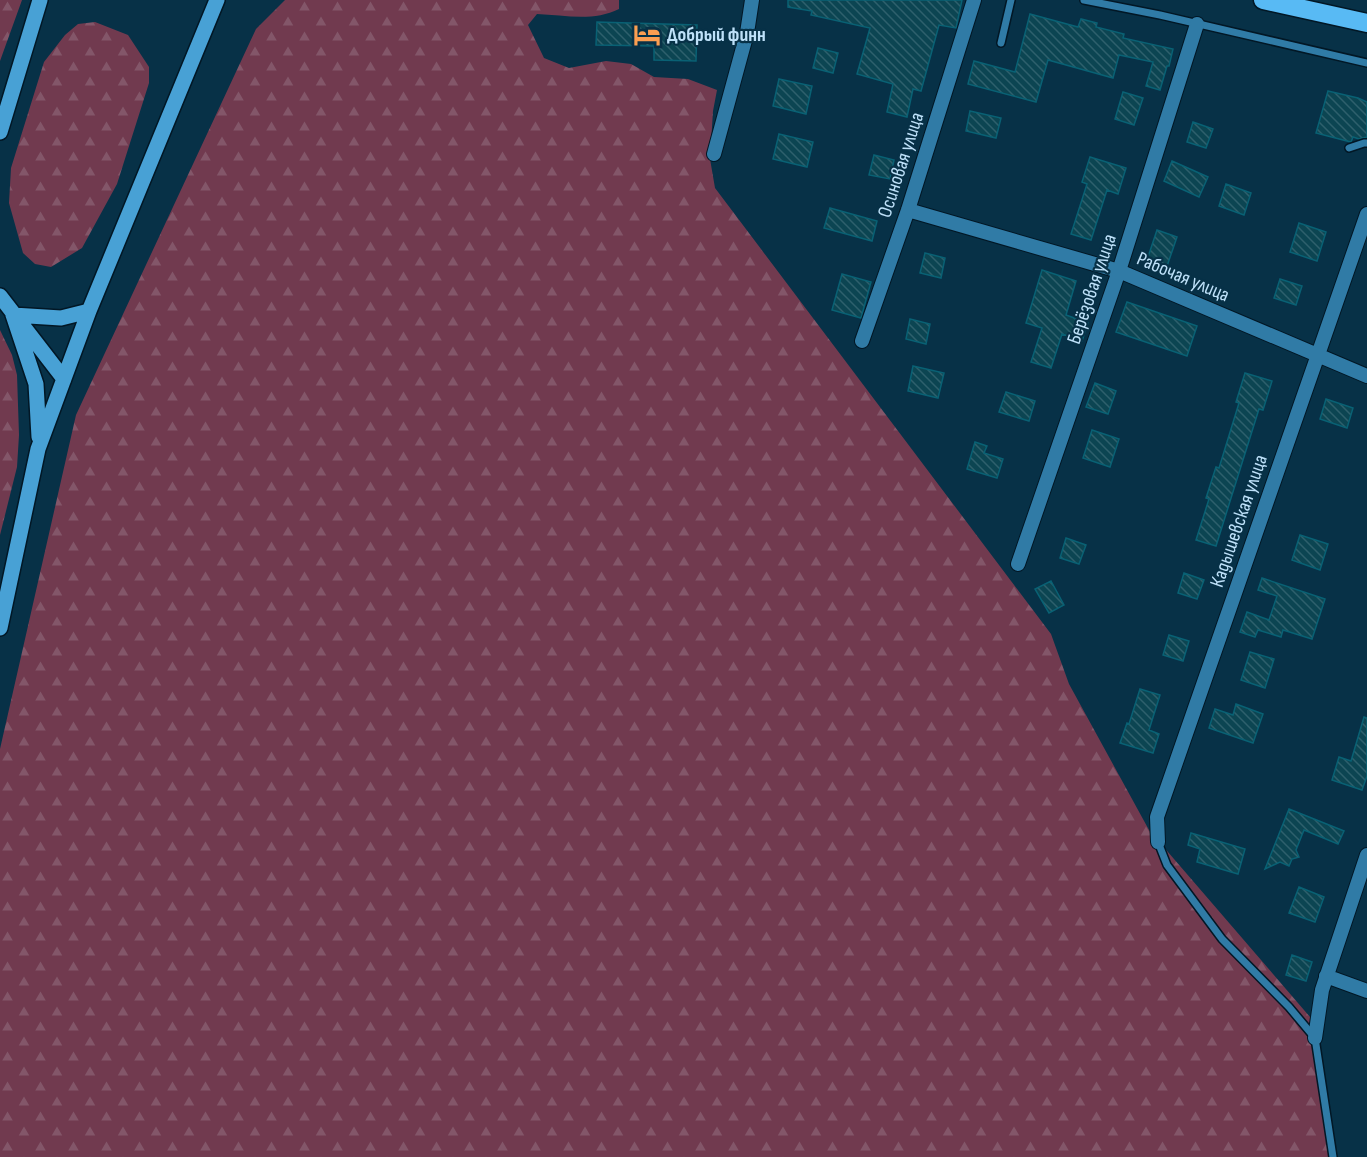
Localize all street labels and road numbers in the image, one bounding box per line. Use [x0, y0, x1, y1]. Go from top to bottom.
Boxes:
street label: Осиновая улица [873, 109, 929, 221]
street label: Берёзовая улица [1062, 231, 1122, 347]
street label: Рабочая улица [1133, 247, 1233, 307]
street label: Кадышевская улица [1205, 452, 1273, 590]

